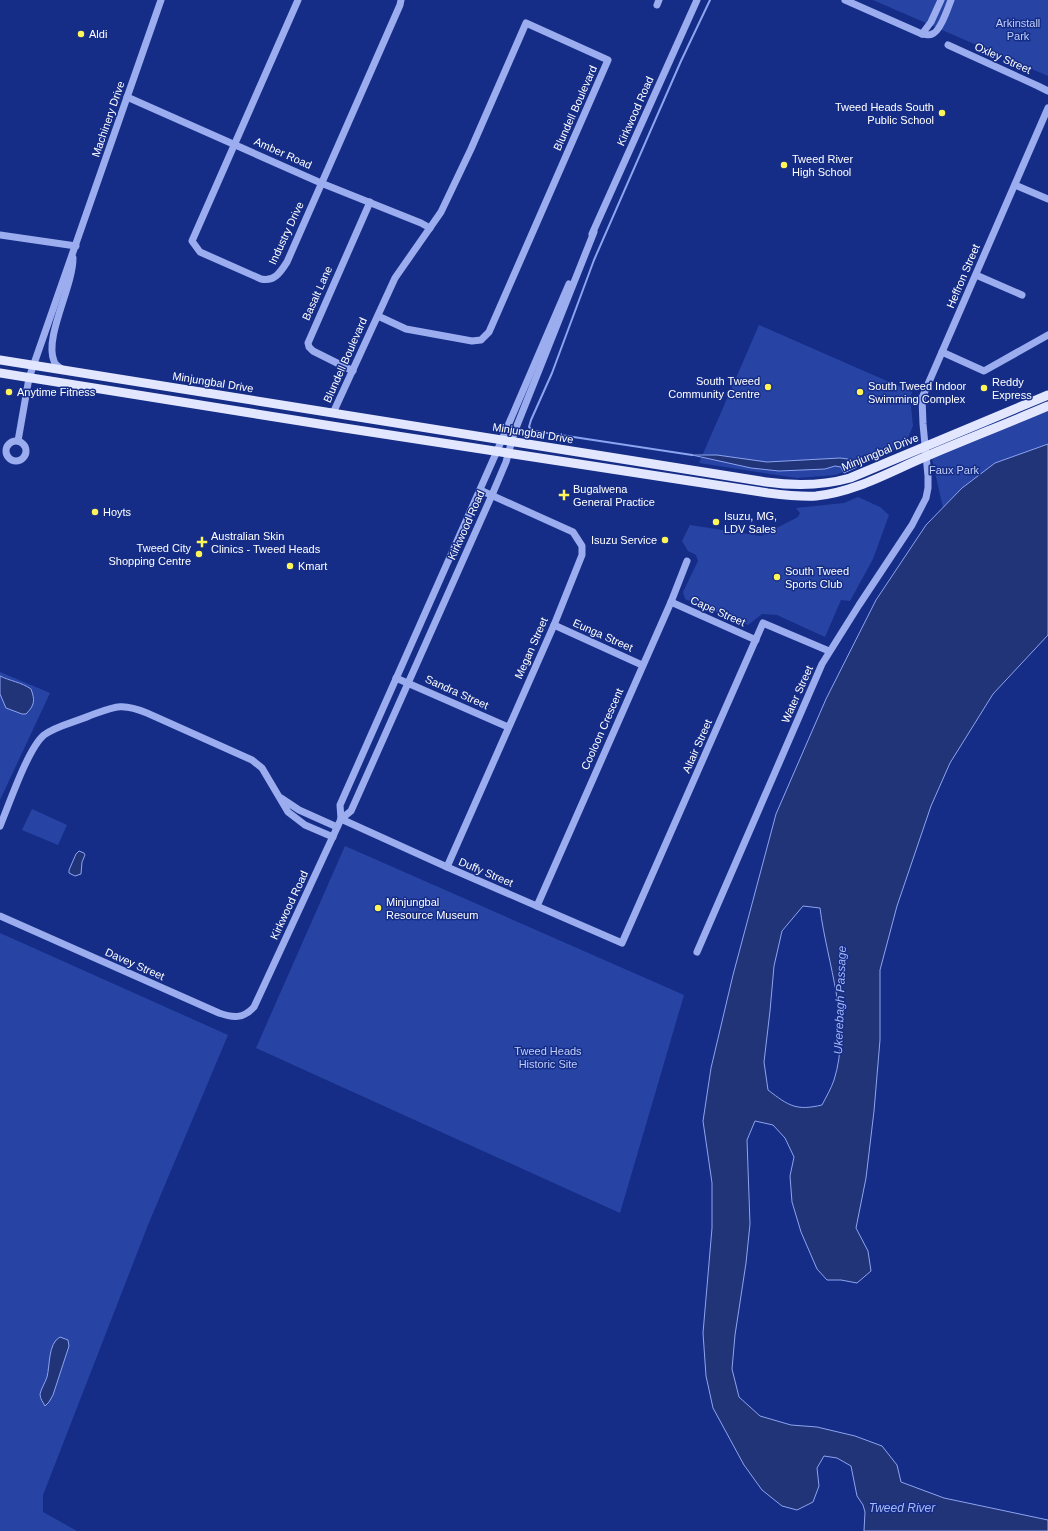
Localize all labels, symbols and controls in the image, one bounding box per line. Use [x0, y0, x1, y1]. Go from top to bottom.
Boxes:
park label: Arkinstall Park [996, 17, 1040, 42]
place label: Aldi [89, 28, 107, 40]
marker: Aldi [76, 29, 86, 39]
street label: Oxley Street [973, 40, 1033, 76]
street label: Blundell Boulevard [551, 64, 599, 152]
street label: Kirkwood Road [614, 74, 656, 148]
street label: Machinery Drive [89, 79, 127, 159]
place label: Tweed Heads South Public School [835, 101, 934, 126]
marker: Tweed Heads South Public School [937, 108, 947, 118]
street label: Amber Road [252, 135, 314, 171]
place label: Tweed River High School [792, 153, 853, 178]
marker: Tweed River High School [779, 160, 789, 170]
street label: Industry Drive [266, 200, 306, 266]
street label: Heffron Street [944, 242, 982, 310]
street label: Basalt Lane [300, 264, 334, 322]
street label: Blundell Boulevard [321, 316, 369, 404]
street label: Minjungbal Drive [172, 370, 254, 394]
place label: South Tweed Community Centre [668, 375, 760, 400]
place label: Reddy Express [992, 376, 1032, 401]
place label: South Tweed Indoor Swimming Complex [868, 380, 967, 405]
marker: South Tweed Community Centre [763, 382, 773, 392]
marker: Reddy Express [979, 383, 989, 393]
place label: Anytime Fitness [17, 386, 96, 398]
marker: Anytime Fitness [4, 387, 14, 397]
marker: South Tweed Indoor Swimming Complex [855, 387, 865, 397]
street label: Minjungbal Drive [492, 421, 574, 445]
street label: Minjungbal Drive [840, 431, 920, 473]
park label: Faux Park [929, 464, 980, 476]
place label: Bugalwena General Practice [573, 483, 655, 508]
street label: Kirkwood Road [445, 488, 487, 562]
marker: Bugalwena General Practice [558, 489, 570, 501]
place label: Hoyts [103, 506, 132, 518]
marker: Hoyts [90, 507, 100, 517]
place label: Isuzu, MG, LDV Sales [724, 510, 777, 535]
marker: Isuzu, MG, LDV Sales [711, 517, 721, 527]
place label: Australian Skin Clinics - Tweed Heads [211, 530, 321, 555]
place label: Isuzu Service [591, 534, 657, 546]
marker: Isuzu Service [660, 535, 670, 545]
marker: Australian Skin Clinics - Tweed Heads [196, 536, 208, 548]
place label: Tweed City Shopping Centre [108, 542, 191, 567]
marker: Tweed City Shopping Centre [194, 549, 204, 559]
place label: Kmart [298, 560, 327, 572]
marker: Kmart [285, 561, 295, 571]
place label: South Tweed Sports Club [785, 565, 849, 590]
marker: South Tweed Sports Club [772, 572, 782, 582]
street label: Cape Street [689, 594, 747, 628]
street label: Megan Street [512, 615, 550, 681]
street label: Eunga Street [571, 616, 635, 654]
street label: Water Street [779, 664, 815, 724]
street label: Sandra Street [424, 673, 490, 711]
street label: Cooloon Crescent [579, 686, 625, 772]
street label: Altair Street [680, 717, 714, 775]
street label: Duffy Street [457, 855, 515, 889]
street label: Kirkwood Road [268, 869, 310, 941]
place label: Minjungbal Resource Museum [386, 896, 478, 921]
marker: Minjungbal Resource Museum [373, 903, 383, 913]
water label: Ukerebagh Passage [831, 945, 849, 1055]
street label: Davey Street [104, 946, 166, 982]
park label: Tweed Heads Historic Site [514, 1045, 582, 1070]
water label: Tweed River [869, 1501, 936, 1515]

